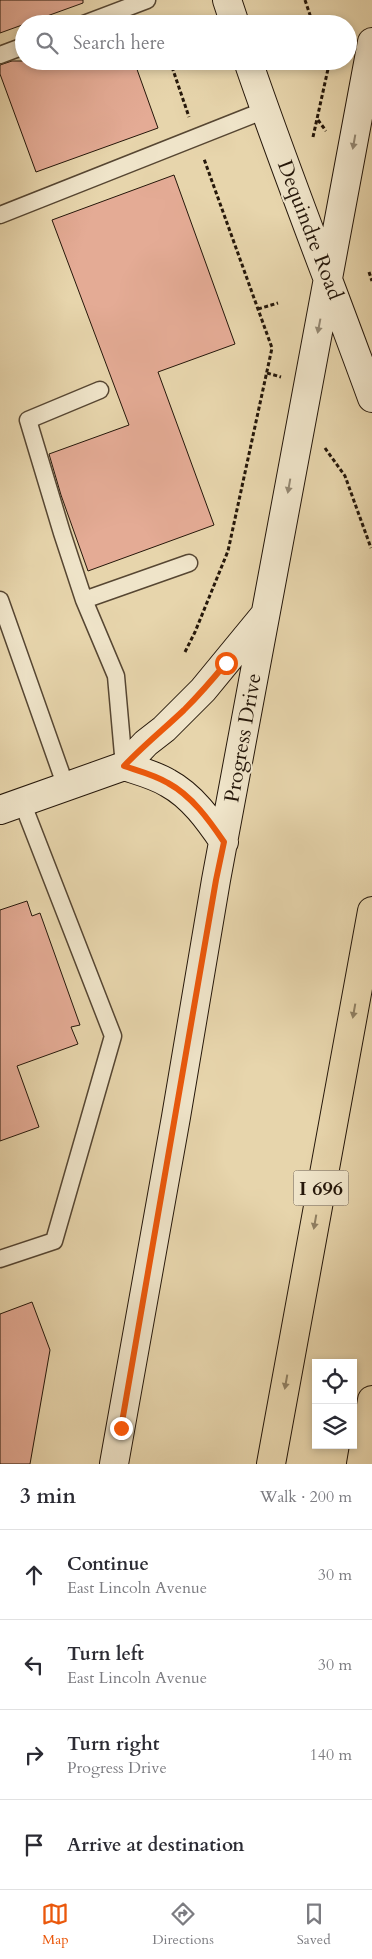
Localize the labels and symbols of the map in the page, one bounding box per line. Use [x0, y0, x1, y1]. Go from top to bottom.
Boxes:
one-way arrow [350, 134, 358, 149]
street label: Dequindre Road [270, 156, 350, 304]
one-way arrow [315, 319, 323, 335]
one-way arrow [284, 478, 292, 494]
route start [215, 652, 238, 675]
street label: Progress Drive [217, 671, 269, 805]
one-way arrow [349, 1003, 357, 1019]
road number: I 696 [294, 1170, 348, 1206]
one-way arrow [311, 1215, 319, 1231]
one-way arrow [282, 1375, 290, 1390]
route end [110, 1417, 133, 1440]

